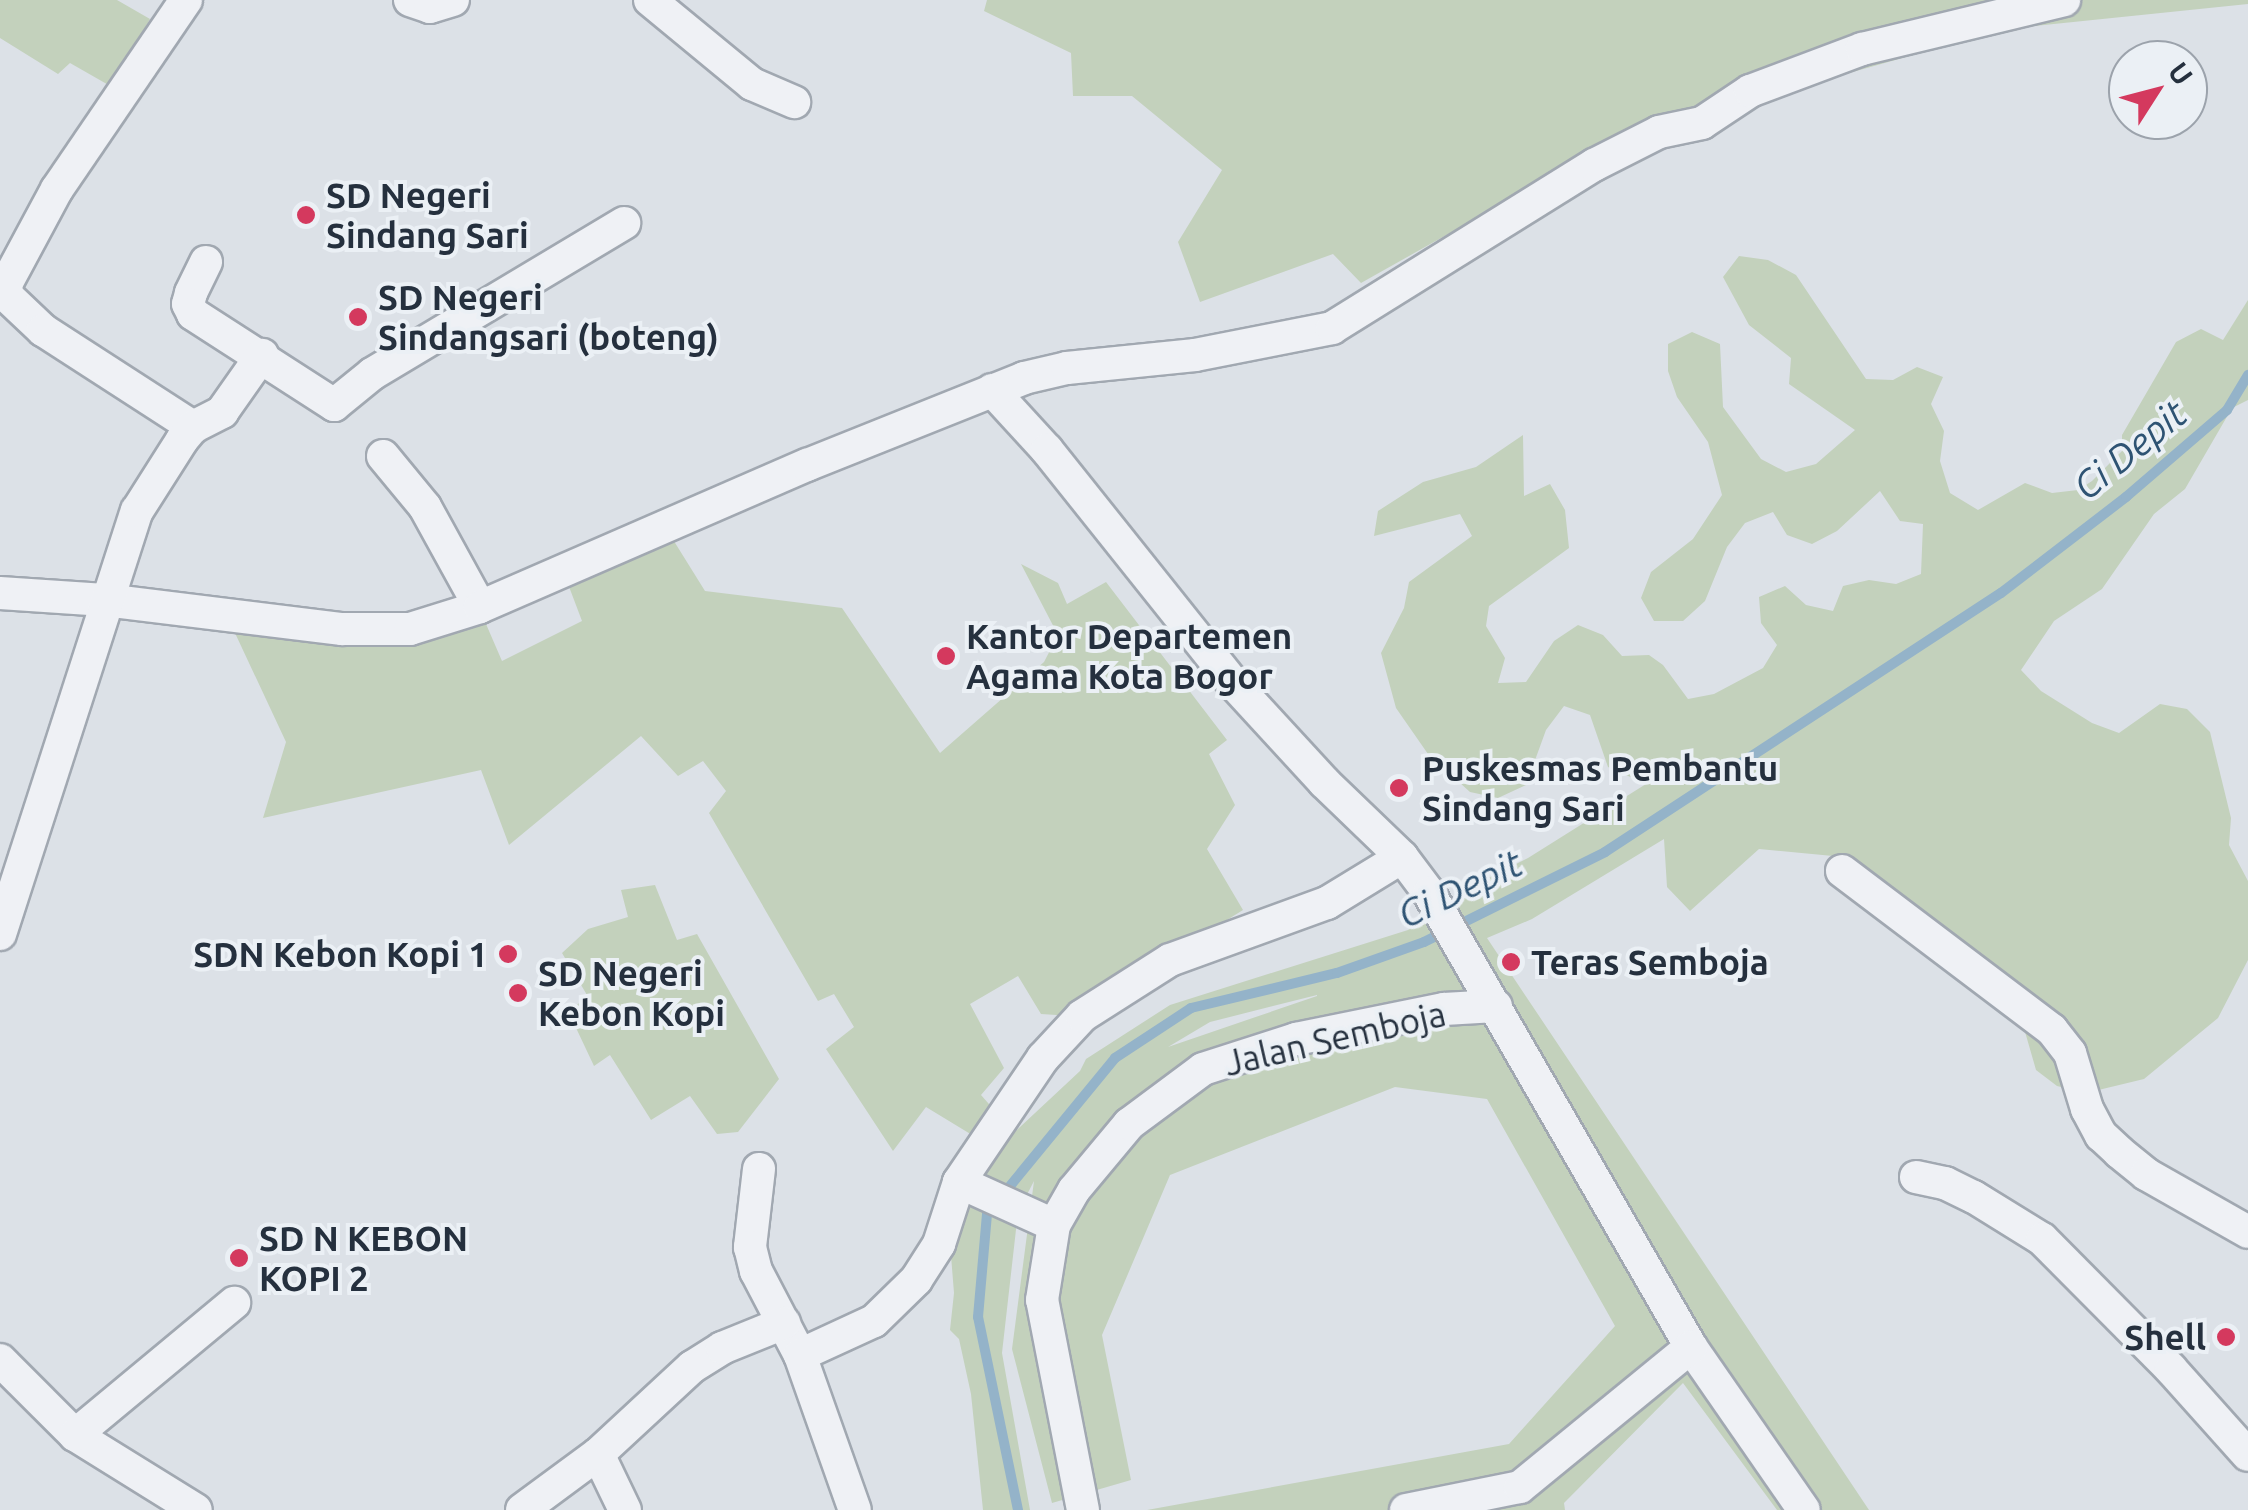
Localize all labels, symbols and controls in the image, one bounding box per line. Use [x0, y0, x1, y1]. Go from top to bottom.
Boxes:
north arrow [2108, 40, 2208, 140]
text: U [2163, 56, 2199, 90]
place label: SD Negeri Sindang Sari [326, 174, 529, 256]
marker: SD Negeri Sindang Sari [295, 204, 317, 226]
place label: SD Negeri Sindangsari (boteng) [378, 276, 719, 358]
marker: SD Negeri Sindangsari (boteng) [347, 306, 369, 328]
water label: Ci Depit [2064, 391, 2196, 509]
place label: Kantor Departemen Agama Kota Bogor [966, 615, 1292, 697]
marker: Kantor Departemen Agama Kota Bogor [935, 645, 957, 667]
place label: Puskesmas Pembantu Sindang Sari [1422, 747, 1778, 829]
marker: Puskesmas Pembantu Sindang Sari [1386, 775, 1412, 801]
water label: Ci Depit [1390, 840, 1530, 938]
place label: SDN Kebon Kopi 1 [193, 933, 488, 975]
place label: Teras Semboja [1531, 941, 1769, 983]
marker: SDN Kebon Kopi 1 [497, 943, 519, 965]
marker: Teras Semboja [1500, 951, 1522, 973]
place label: SD Negeri Kebon Kopi [538, 952, 725, 1034]
marker: SD Negeri Kebon Kopi [507, 982, 529, 1004]
street label: Jalan Semboja [1220, 992, 1450, 1084]
place label: SD N KEBON KOPI 2 [259, 1217, 468, 1299]
marker: SD N KEBON KOPI 2 [228, 1247, 250, 1269]
place label: Shell [2124, 1316, 2206, 1358]
marker: Shell [2215, 1326, 2237, 1348]

